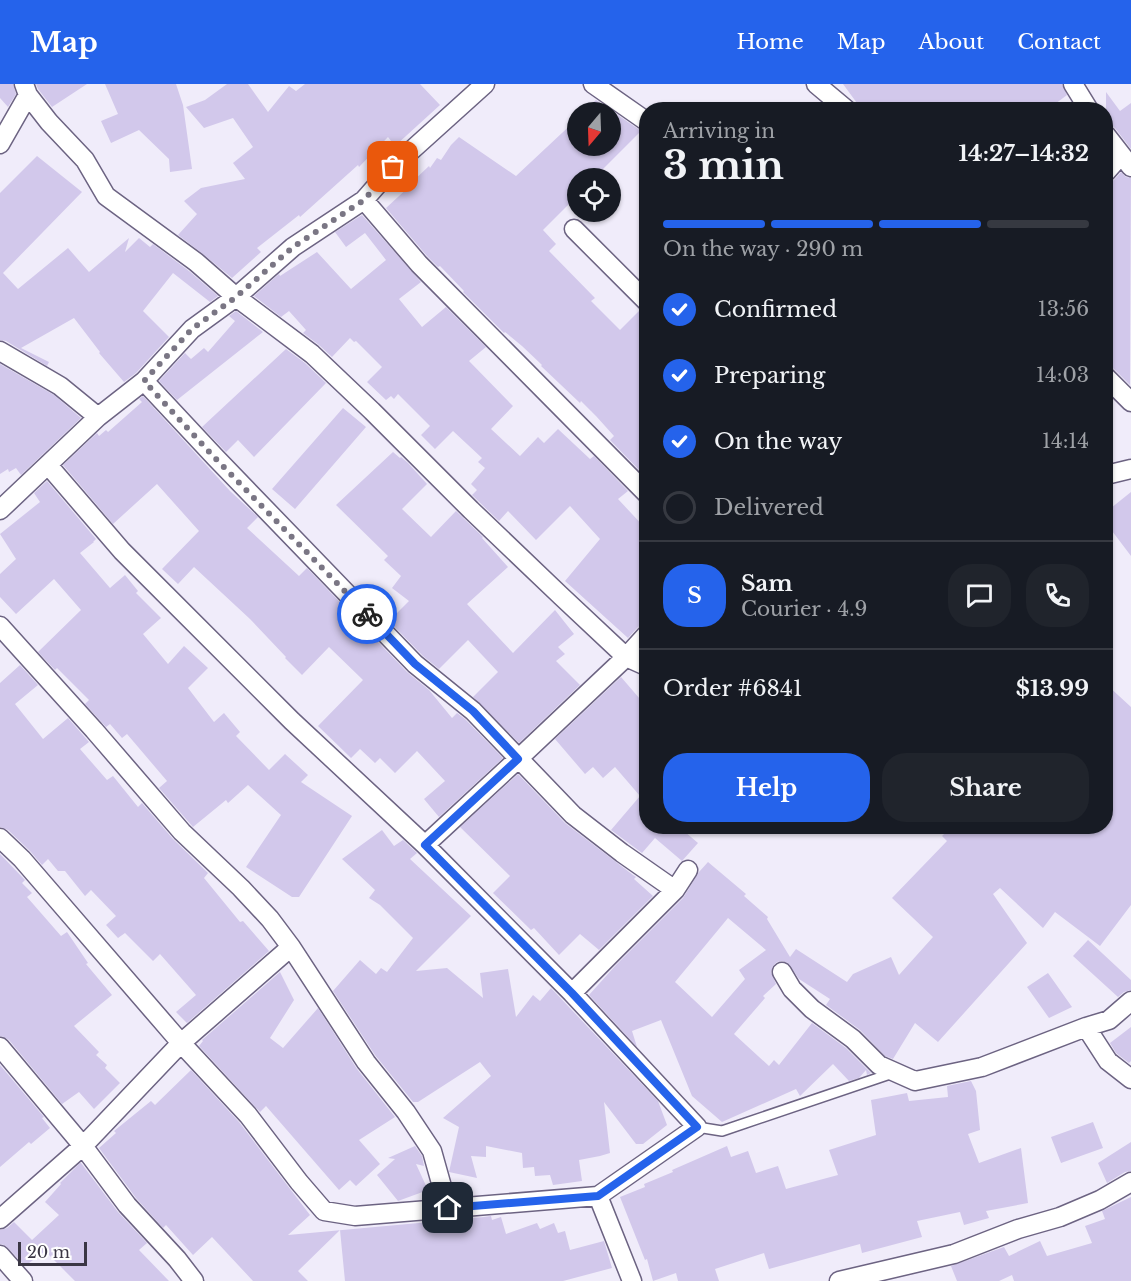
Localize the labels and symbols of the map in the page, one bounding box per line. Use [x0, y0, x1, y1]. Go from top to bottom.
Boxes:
north arrow [567, 102, 621, 156]
pin [367, 141, 418, 192]
courier [337, 584, 397, 644]
pin [422, 1182, 473, 1233]
scale bar [18, 1239, 87, 1266]

